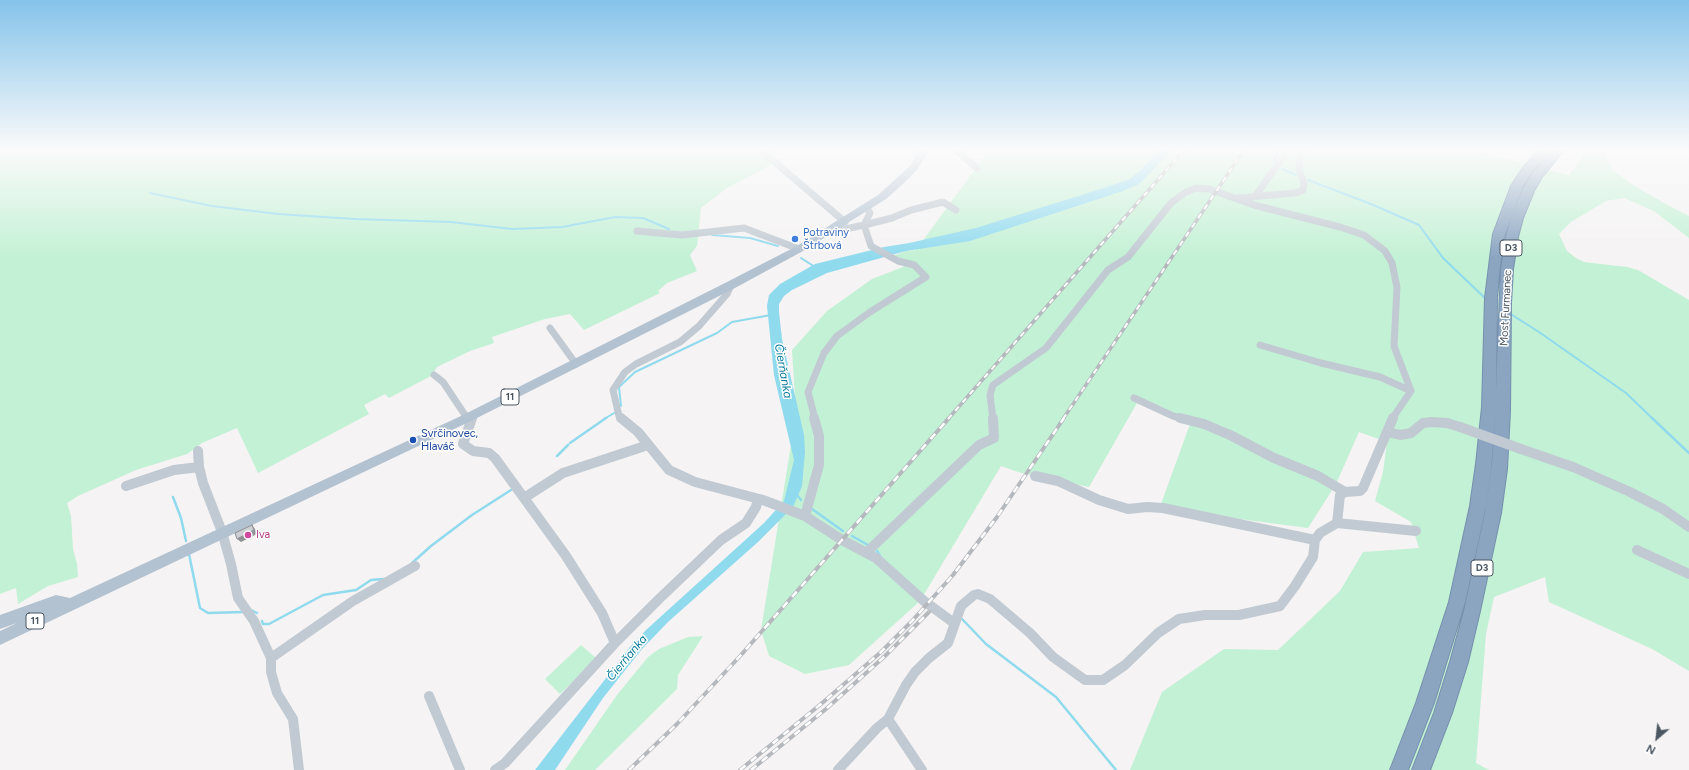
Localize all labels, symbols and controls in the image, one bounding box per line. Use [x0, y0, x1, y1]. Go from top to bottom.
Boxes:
place label: Potraviny Štrbová [803, 226, 849, 252]
marker: Potraviny Štrbová [790, 234, 800, 244]
road number: D3 [1500, 240, 1522, 256]
street label: Most Furmanec [1497, 269, 1515, 347]
water label: Čierňanka [771, 343, 795, 399]
road number: 11 [501, 389, 519, 405]
place label: Svrčinovec, Hlaváč [421, 427, 478, 453]
marker: Svrčinovec, Hlaváč [408, 435, 418, 445]
place label: Iva [256, 528, 270, 542]
marker: Iva [243, 530, 253, 540]
road number: D3 [1471, 560, 1493, 576]
road number: 11 [26, 613, 44, 629]
water label: Čierňanka [604, 632, 650, 684]
north arrow [1637, 718, 1677, 758]
text: N [1644, 741, 1658, 757]

